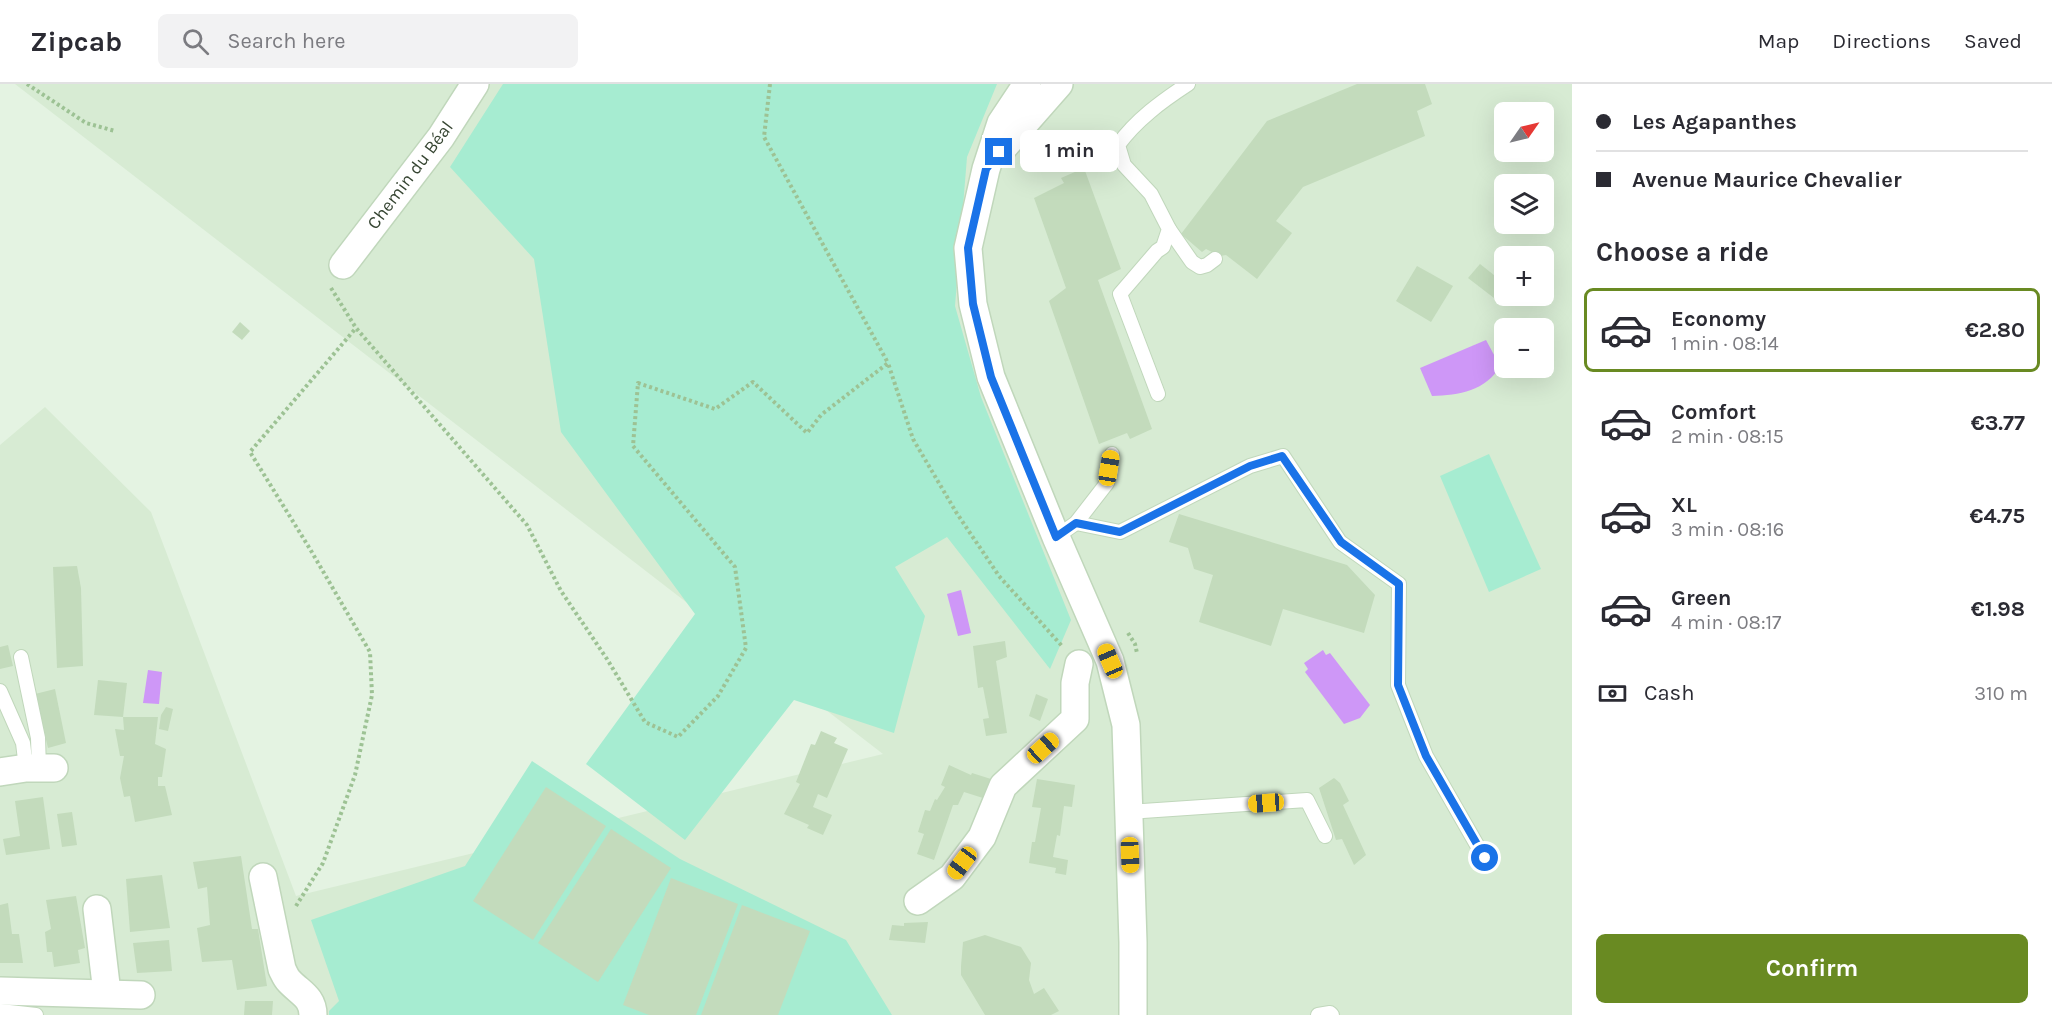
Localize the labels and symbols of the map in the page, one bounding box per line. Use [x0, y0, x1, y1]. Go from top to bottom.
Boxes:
north arrow [1494, 102, 1554, 162]
street label: Chemin du Béal [362, 117, 458, 233]
callout: 1 min [1020, 131, 1119, 173]
route end [985, 138, 1012, 165]
car [1097, 449, 1121, 487]
car [1095, 641, 1125, 681]
car [1024, 729, 1062, 767]
car [1247, 793, 1285, 813]
car [1120, 837, 1140, 873]
car [944, 843, 980, 883]
route start [1471, 844, 1498, 871]

